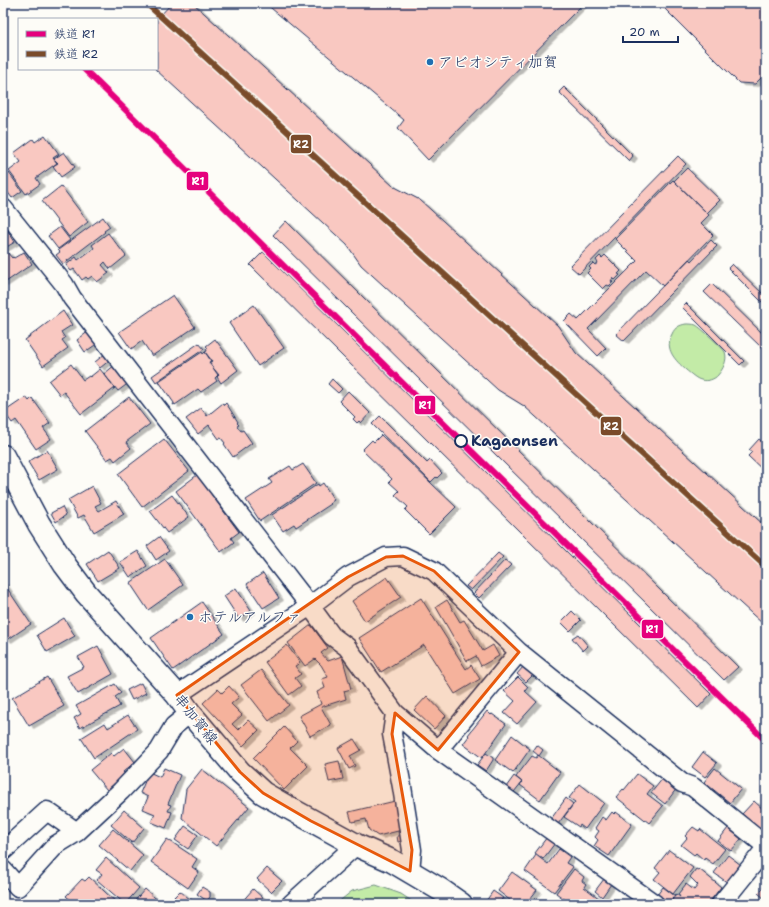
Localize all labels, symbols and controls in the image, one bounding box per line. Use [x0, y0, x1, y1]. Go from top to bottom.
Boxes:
legend [18, 18, 158, 70]
scale bar [623, 18, 678, 44]
text: 20 m [629, 24, 660, 40]
text: 鉄道 R1 [54, 26, 95, 42]
text: 鉄道 R2 [54, 46, 98, 62]
place label: アビオシティ加賀 [438, 52, 558, 72]
marker: アビオシティ加賀 [425, 57, 435, 67]
line badge: R2 [290, 134, 312, 154]
text: R2 [293, 137, 309, 152]
line badge: R1 [186, 171, 209, 191]
text: R1 [192, 174, 204, 189]
line badge: R1 [414, 395, 436, 415]
text: R1 [419, 398, 431, 413]
line badge: R2 [600, 416, 622, 436]
text: R2 [603, 419, 619, 434]
place label: Kagaonsen [471, 431, 558, 451]
marker: Kagaonsen [454, 434, 468, 448]
place label: ホテルアルファ [198, 607, 302, 627]
marker: ホテルアルファ [185, 612, 195, 622]
line badge: R1 [641, 619, 664, 639]
text: R1 [646, 622, 658, 637]
street label: 串加賀線 [169, 689, 223, 749]

